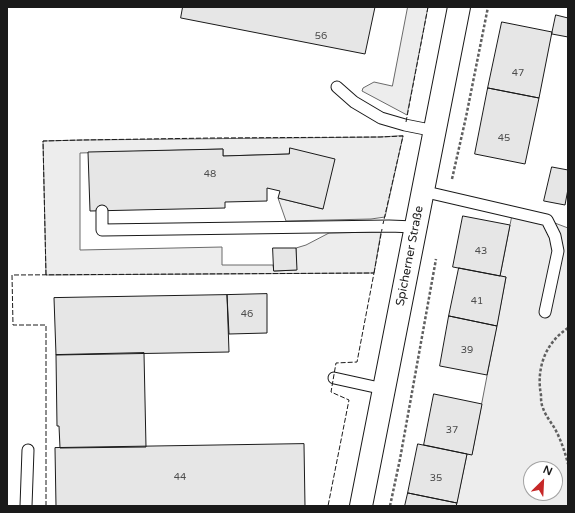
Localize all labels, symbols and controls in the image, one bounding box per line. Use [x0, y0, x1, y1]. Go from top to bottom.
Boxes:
house number: 56 [315, 30, 327, 42]
house number: 47 [512, 67, 524, 79]
house number: 45 [498, 132, 510, 144]
house number: 48 [204, 168, 216, 180]
street label: Spicherner Straße [393, 205, 427, 307]
house number: 43 [475, 245, 487, 257]
house number: 41 [471, 295, 483, 307]
house number: 46 [241, 308, 253, 320]
house number: 39 [461, 344, 473, 356]
house number: 37 [446, 424, 458, 436]
north arrow [523, 461, 563, 501]
text: N [541, 463, 554, 478]
house number: 44 [174, 471, 186, 483]
house number: 35 [430, 472, 442, 484]

